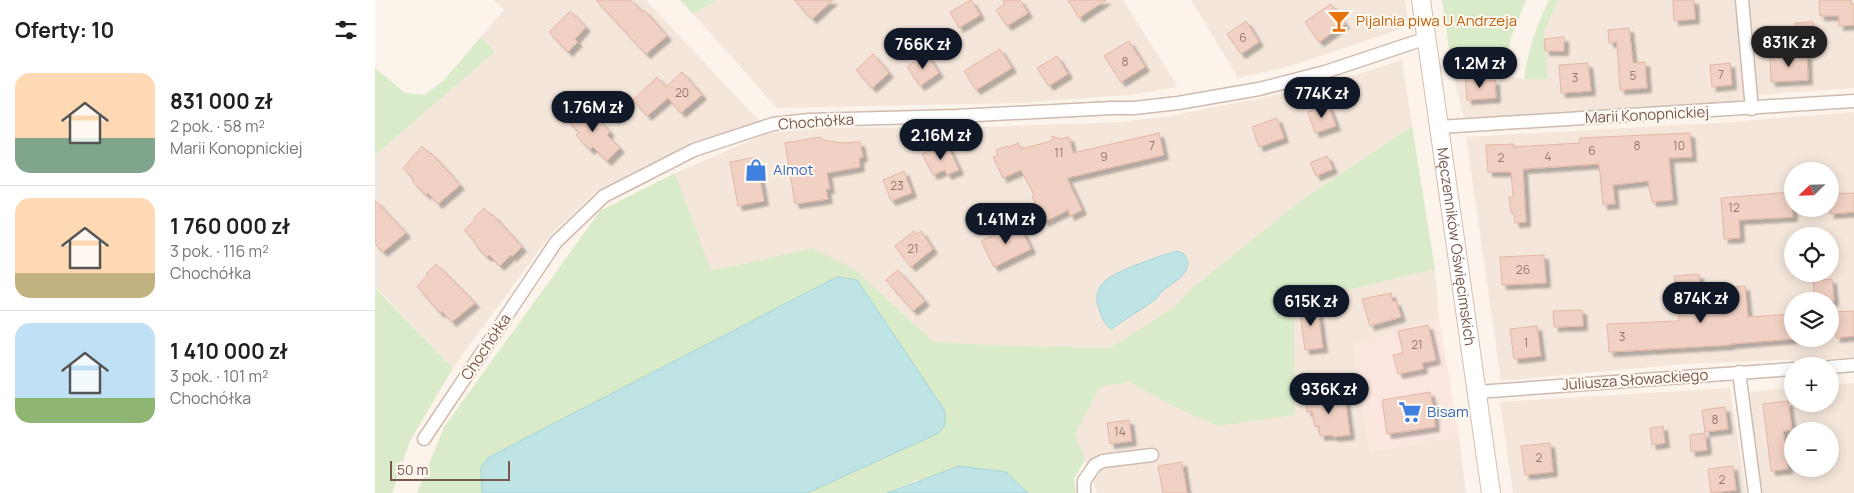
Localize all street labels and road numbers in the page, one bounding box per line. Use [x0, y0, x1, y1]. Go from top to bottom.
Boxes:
street label: Marii Konopnickiej [1584, 101, 1710, 128]
street label: Chochółka [777, 108, 855, 135]
street label: Męczenników Oświęcimskich [1432, 146, 1481, 347]
street label: Chochółka [456, 309, 516, 384]
street label: Juliusza Słowackiego [1561, 364, 1709, 395]

